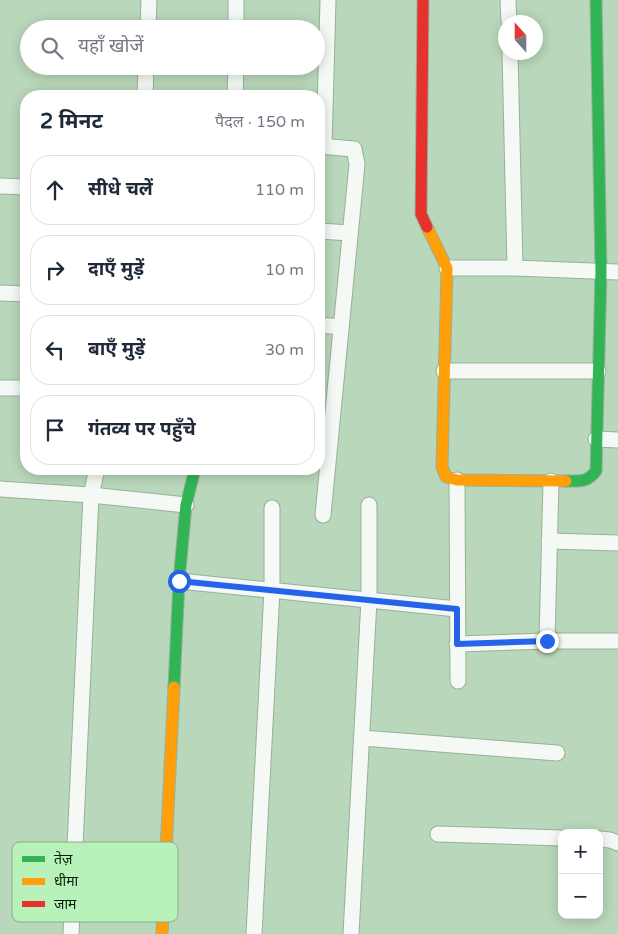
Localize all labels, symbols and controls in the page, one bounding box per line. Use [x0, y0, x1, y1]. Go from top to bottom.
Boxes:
north arrow [498, 15, 543, 60]
search box [20, 20, 325, 75]
icon: search [38, 34, 66, 62]
text: यहाँ खोजें [78, 35, 144, 57]
text: 2 मिनट [40, 109, 103, 134]
text: पैदल · 150 m [215, 112, 305, 132]
icon: ahead [41, 176, 69, 204]
text: सीधे चलें [88, 178, 153, 200]
text: 110 m [255, 180, 304, 200]
icon: right [41, 256, 69, 284]
text: दाएँ मुड़ें [88, 258, 144, 280]
text: 10 m [265, 260, 304, 280]
icon: left [41, 336, 69, 364]
text: बाएँ मुड़ें [88, 338, 145, 360]
text: 30 m [265, 340, 304, 360]
icon: arrive [41, 416, 69, 444]
text: गंतव्य पर पहुँचे [88, 418, 196, 440]
route start [168, 570, 191, 593]
route end [536, 630, 559, 653]
map controls [558, 829, 603, 919]
button: + [558, 829, 603, 874]
legend [12, 842, 178, 922]
text: तेज़ [54, 850, 73, 868]
text: धीमा [54, 873, 79, 890]
button: − [558, 874, 603, 919]
text: जाम [54, 896, 77, 913]

